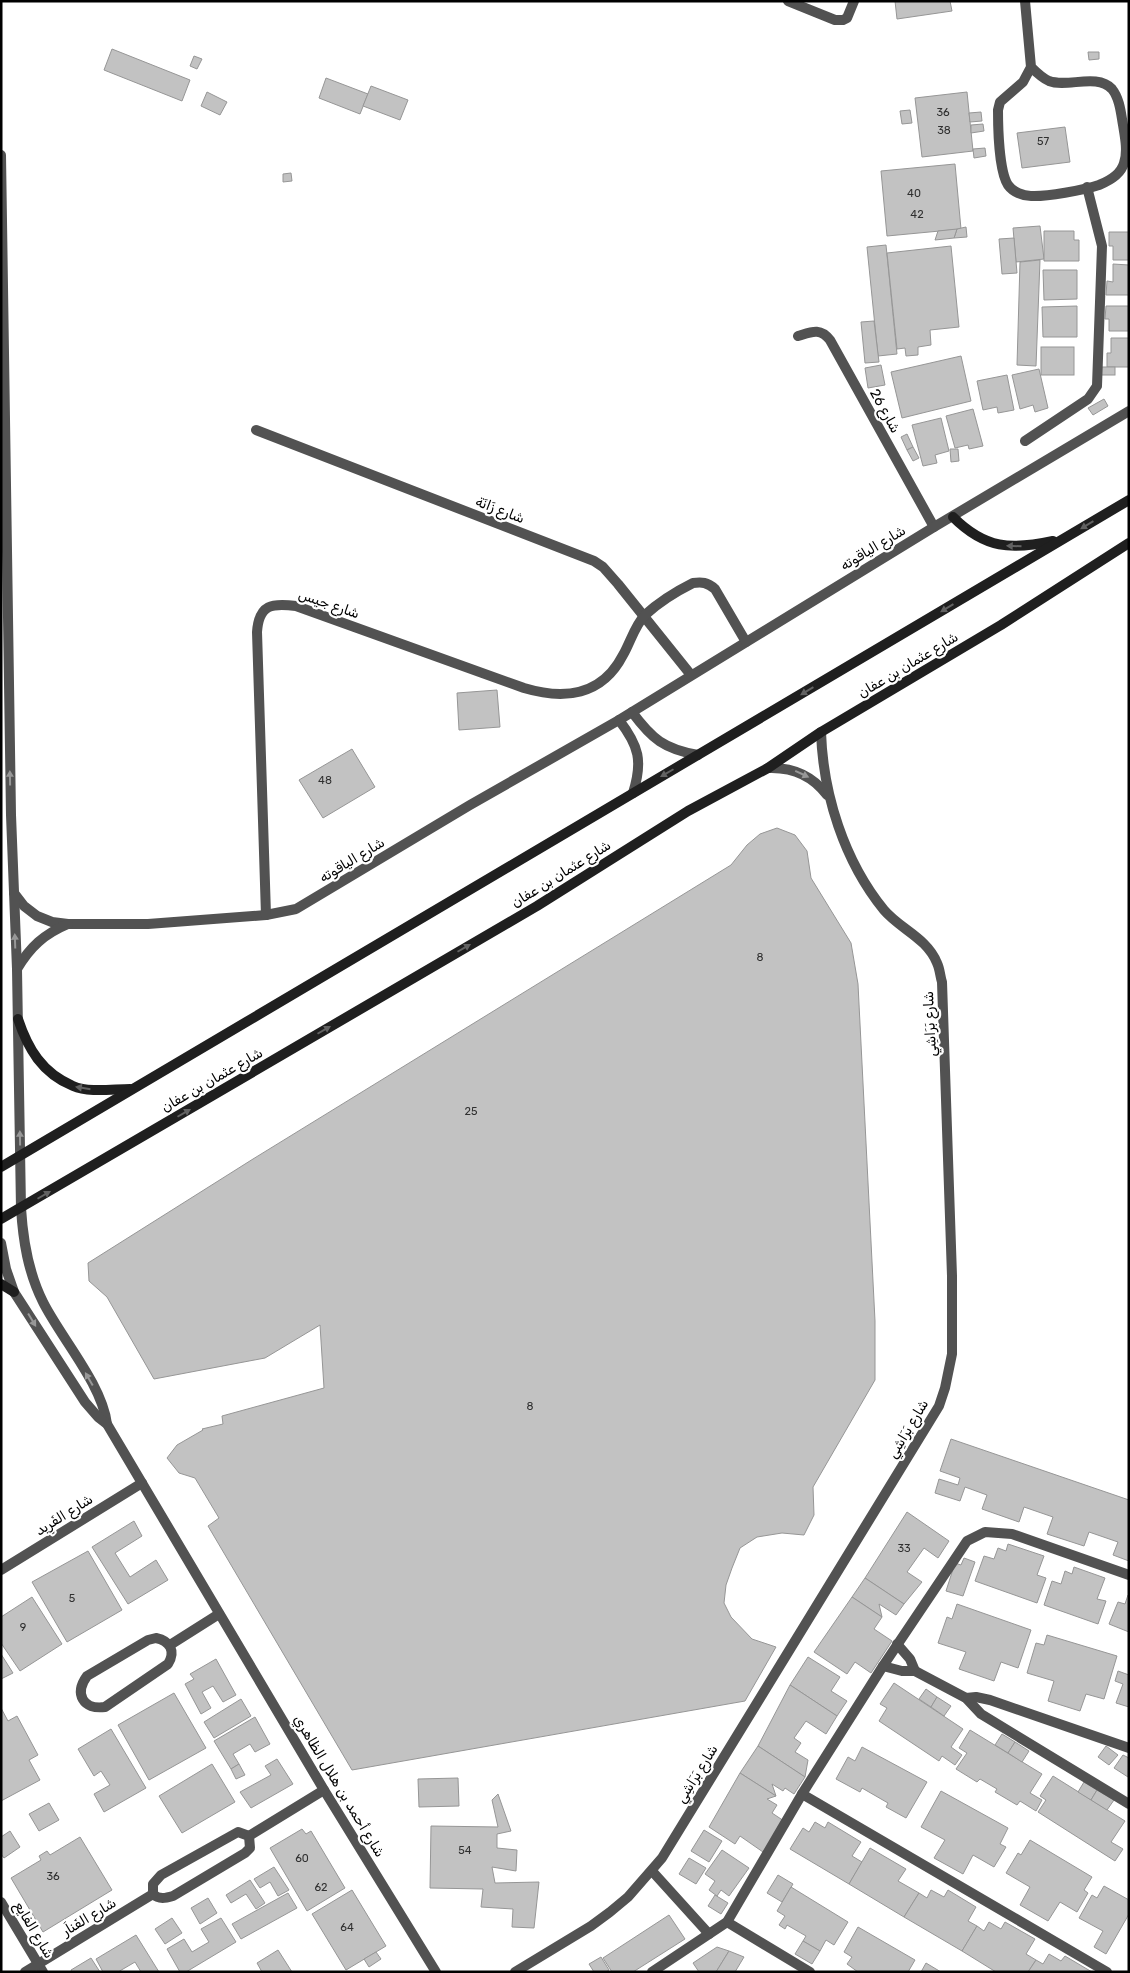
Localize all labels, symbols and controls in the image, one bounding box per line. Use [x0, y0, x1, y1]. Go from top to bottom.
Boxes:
house number: 36 [936, 106, 950, 119]
house number: 38 [937, 124, 951, 137]
house number: 57 [1037, 135, 1049, 148]
house number: 40 [907, 187, 921, 200]
house number: 42 [910, 208, 924, 221]
street label: شارع 26 [864, 386, 904, 437]
street label: شارع زَانَة [472, 493, 527, 529]
one-way arrow [1079, 521, 1094, 529]
street label: شارع الياقوته [837, 522, 910, 576]
one-way arrow [1005, 542, 1021, 550]
street label: شارع جيس [296, 586, 362, 624]
one-way arrow [940, 603, 953, 612]
street label: شارع عثمان بن عفان [855, 628, 962, 703]
one-way arrow [801, 686, 814, 695]
one-way arrow [661, 769, 674, 778]
one-way arrow [6, 770, 14, 786]
one-way arrow [795, 770, 810, 779]
house number: 48 [318, 774, 332, 787]
street label: شارع الياقوته [316, 834, 389, 888]
street label: شارع عثمان بن عفان [508, 837, 615, 913]
one-way arrow [11, 932, 19, 948]
one-way arrow [458, 944, 471, 953]
house number: 8 [757, 951, 764, 964]
street label: شارع بَرَاشِي [920, 991, 942, 1057]
one-way arrow [318, 1026, 331, 1035]
street label: شارع عثمان بن عفان [158, 1044, 267, 1118]
one-way arrow [74, 1083, 90, 1091]
house number: 25 [465, 1105, 478, 1118]
one-way arrow [177, 1108, 190, 1117]
one-way arrow [16, 1130, 24, 1146]
one-way arrow [37, 1191, 50, 1200]
one-way arrow [27, 1313, 36, 1327]
one-way arrow [85, 1373, 94, 1386]
street label: شارع بَرَاشِي [884, 1396, 934, 1463]
house number: 8 [527, 1400, 534, 1413]
street label: شارع الفَرِيد [32, 1491, 97, 1541]
house number: 33 [897, 1542, 911, 1555]
house number: 5 [69, 1592, 76, 1605]
house number: 9 [20, 1621, 26, 1634]
street label: شارع أحمد بن هلال الظاهري [288, 1712, 388, 1861]
street label: شارع بَرَاشِي [672, 1742, 723, 1807]
house number: 54 [458, 1844, 472, 1857]
house number: 60 [295, 1852, 309, 1865]
house number: 36 [46, 1870, 60, 1883]
house number: 62 [314, 1881, 328, 1894]
street label: شارع الفَناَر [58, 1894, 120, 1942]
street label: شارع الفايع [9, 1899, 58, 1962]
house number: 64 [340, 1921, 354, 1934]

